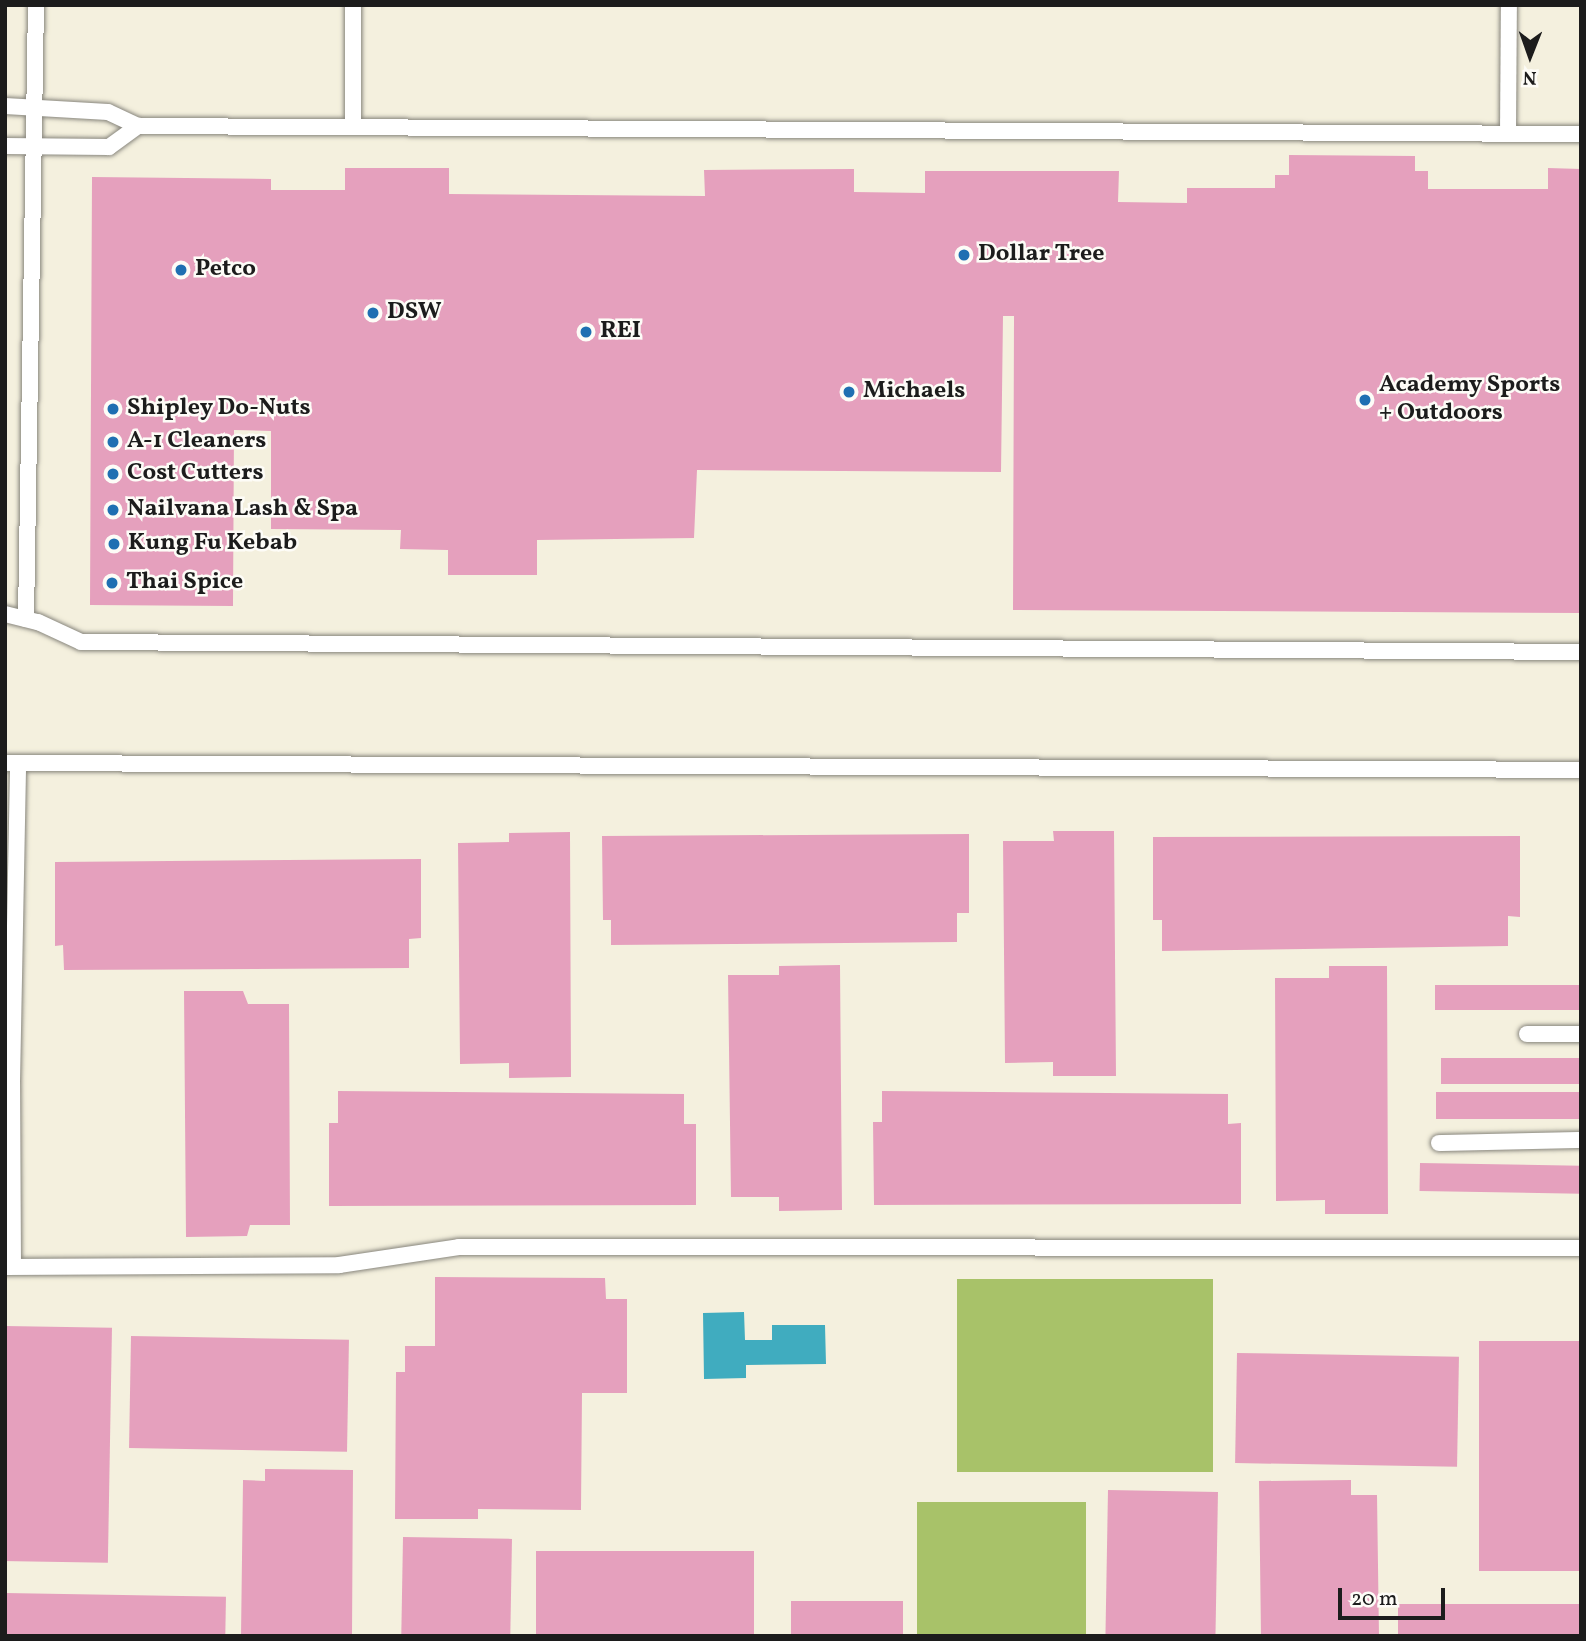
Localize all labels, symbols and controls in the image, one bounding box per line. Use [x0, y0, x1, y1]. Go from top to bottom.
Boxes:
north arrow [1495, 21, 1565, 91]
text: N [1523, 64, 1537, 90]
place label: Dollar Tree [978, 241, 1105, 269]
marker: Dollar Tree [956, 247, 972, 263]
place label: Petco [195, 256, 256, 284]
marker: Petco [173, 262, 189, 278]
place label: DSW [387, 299, 442, 327]
marker: DSW [365, 305, 381, 321]
place label: REI [600, 318, 641, 346]
marker: REI [578, 324, 594, 340]
place label: Academy Sports + Outdoors [1379, 372, 1561, 428]
place label: Michaels [863, 378, 965, 406]
marker: Michaels [841, 384, 857, 400]
marker: Academy Sports + Outdoors [1357, 392, 1373, 408]
place label: Shipley Do-Nuts [127, 395, 311, 423]
marker: Shipley Do-Nuts [105, 401, 121, 417]
place label: A-1 Cleaners [127, 428, 266, 456]
marker: A-1 Cleaners [105, 434, 121, 450]
place label: Cost Cutters [127, 460, 263, 488]
marker: Cost Cutters [105, 466, 121, 482]
place label: Nailvana Lash & Spa [127, 496, 358, 524]
marker: Nailvana Lash & Spa [105, 502, 121, 518]
place label: Kung Fu Kebab [128, 530, 297, 558]
marker: Kung Fu Kebab [106, 536, 122, 552]
place label: Thai Spice [126, 569, 243, 597]
marker: Thai Spice [104, 575, 120, 591]
scale bar [1341, 1574, 1448, 1618]
text: 20 m [1351, 1585, 1397, 1614]

